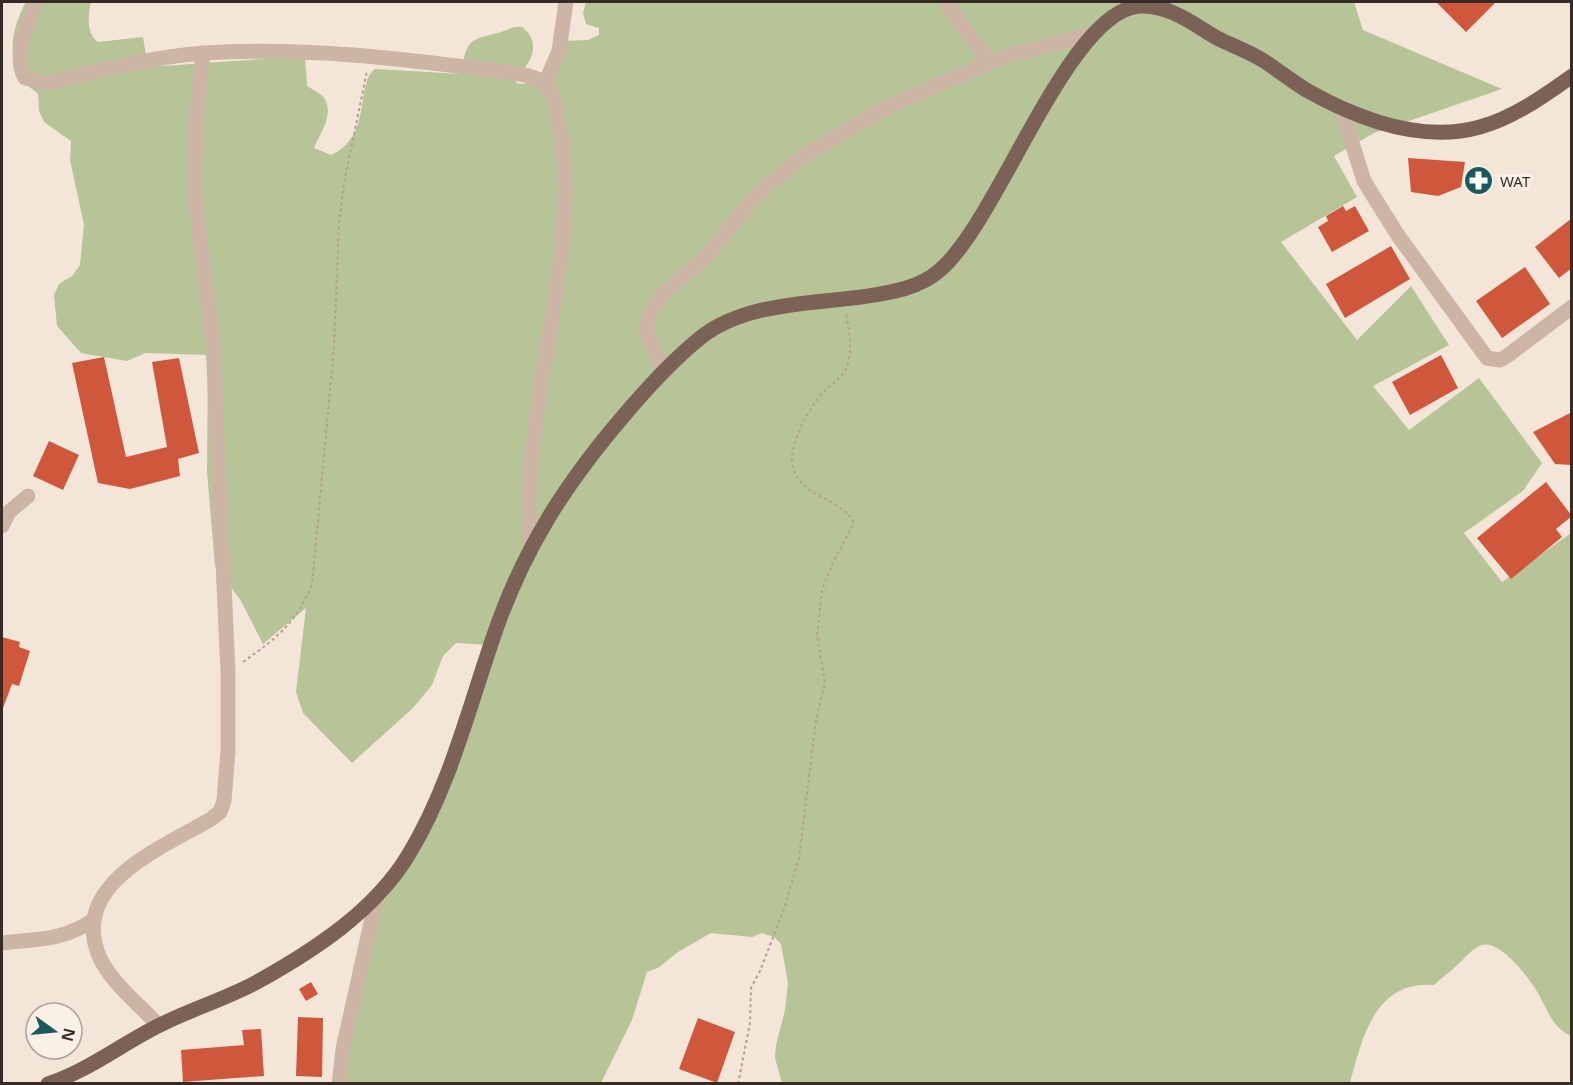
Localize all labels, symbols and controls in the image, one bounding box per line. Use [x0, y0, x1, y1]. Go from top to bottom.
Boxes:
pharmacy icon: WAT [1463, 165, 1495, 197]
place label: WAT [1500, 171, 1531, 191]
north arrow [24, 1001, 84, 1061]
text: N [56, 1026, 81, 1044]

